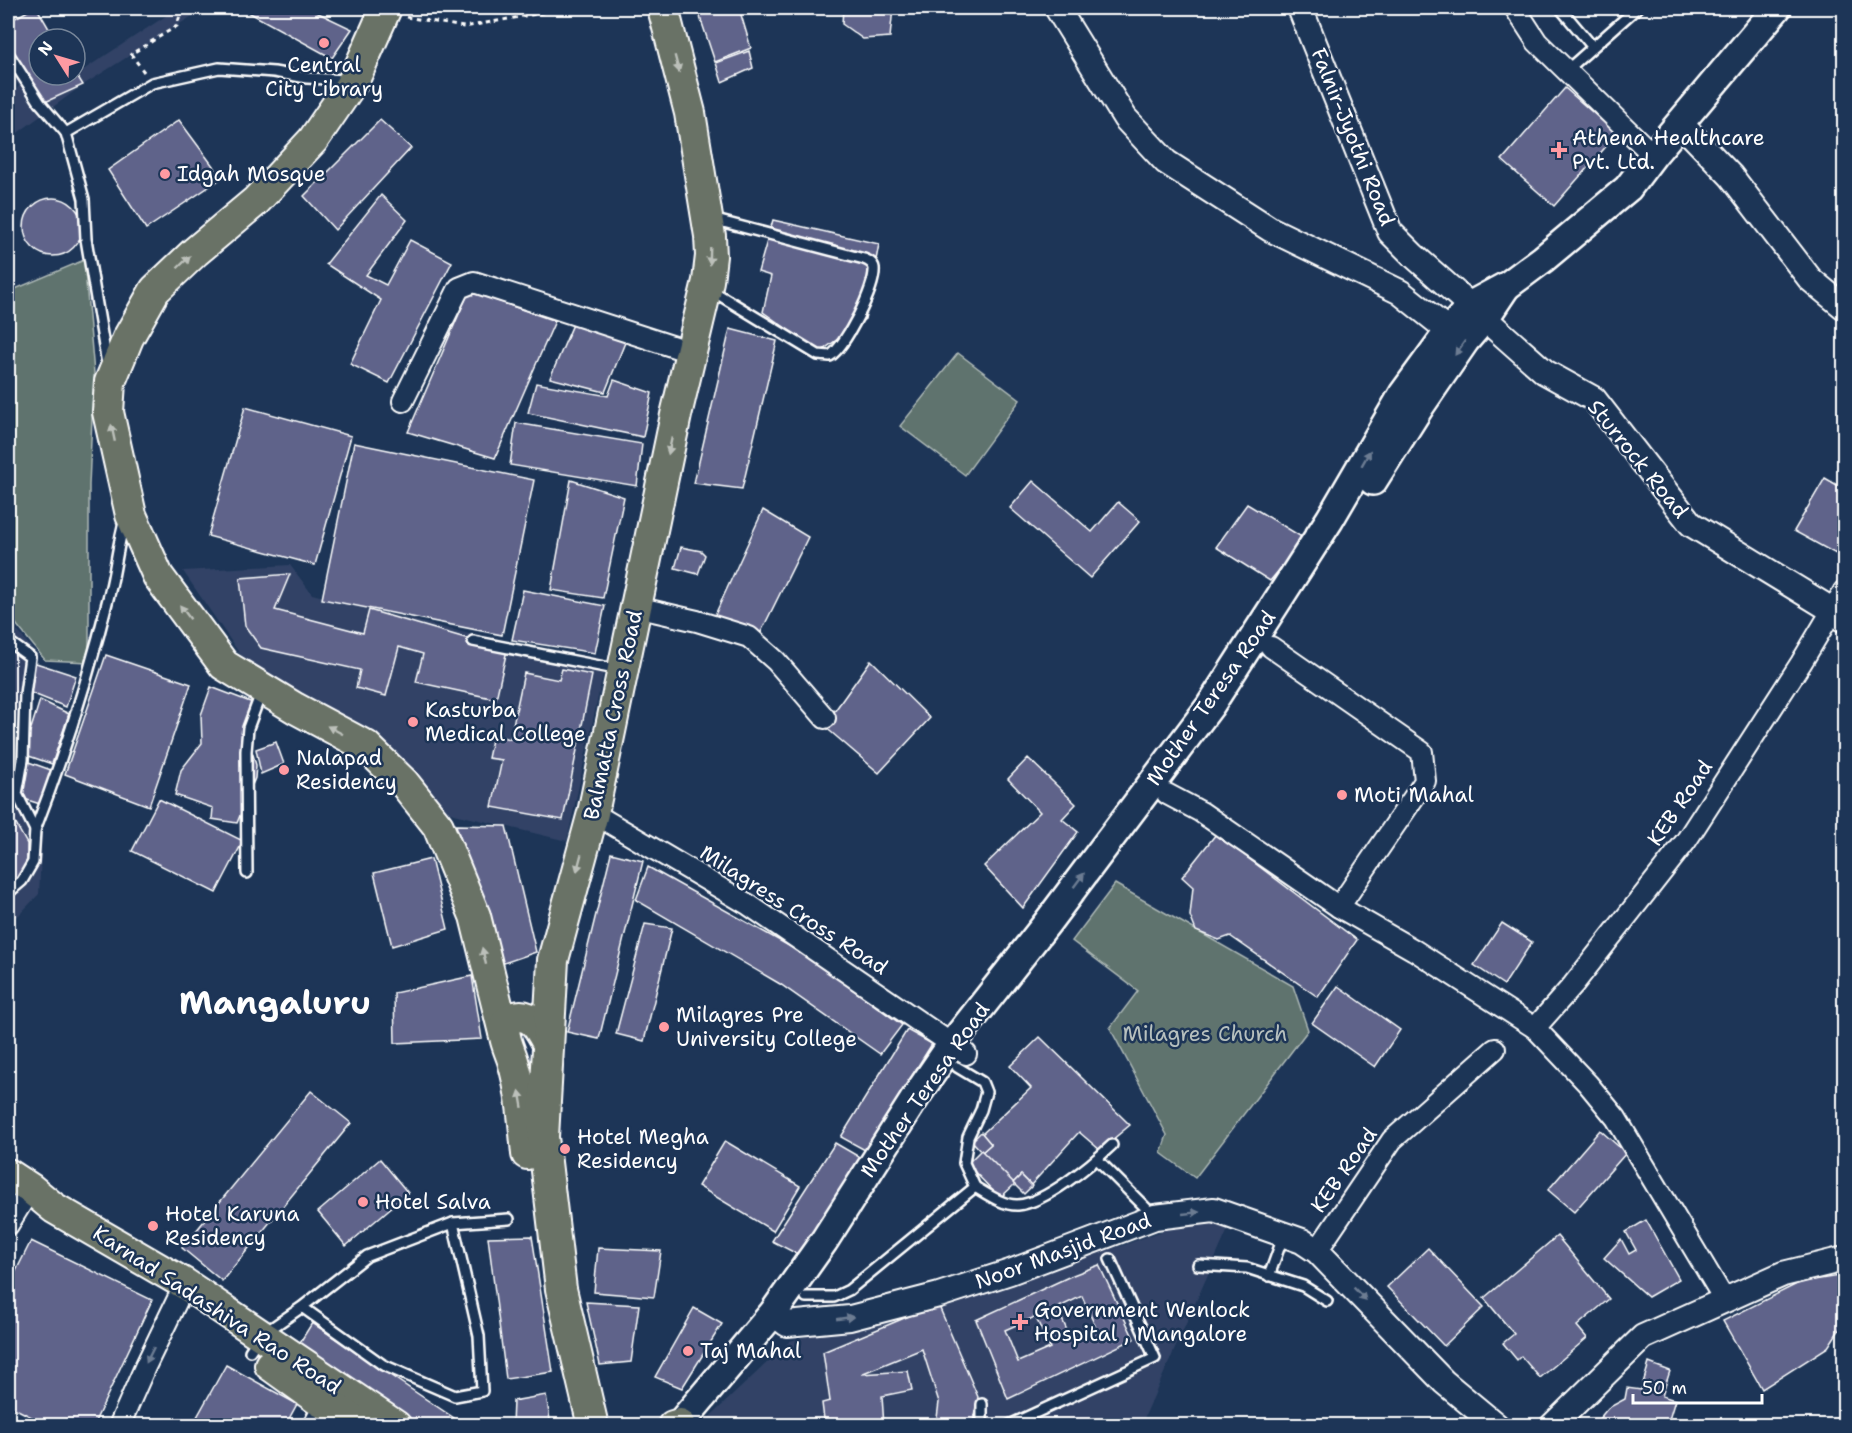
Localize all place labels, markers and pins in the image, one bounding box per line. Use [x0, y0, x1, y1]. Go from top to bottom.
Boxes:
marker: Central City Library [317, 36, 331, 50]
place label: Central City Library [265, 51, 383, 103]
place label: Athena Healthcare Pvt. Ltd. [1572, 124, 1765, 176]
marker: Athena Healthcare Pvt. Ltd. [1550, 141, 1568, 159]
place label: Idgah Mosque [177, 160, 326, 188]
marker: Idgah Mosque [158, 167, 172, 181]
place label: Kasturba Medical College [425, 696, 586, 748]
marker: Kasturba Medical College [406, 715, 420, 729]
place label: Nalapad Residency [296, 744, 397, 796]
marker: Nalapad Residency [277, 763, 291, 777]
place label: Moti Mahal [1354, 781, 1474, 809]
marker: Moti Mahal [1335, 788, 1349, 802]
place label: Milagres Pre University College [676, 1001, 857, 1053]
marker: Milagres Pre University College [657, 1020, 671, 1034]
place label: Hotel Megha Residency [577, 1123, 709, 1175]
marker: Hotel Megha Residency [558, 1142, 572, 1156]
place label: Hotel Salva [375, 1188, 491, 1216]
marker: Hotel Salva [356, 1195, 370, 1209]
place label: Hotel Karuna Residency [165, 1200, 300, 1252]
marker: Hotel Karuna Residency [146, 1219, 160, 1233]
place label: Government Wenlock Hospital , Mangalore [1034, 1296, 1250, 1348]
marker: Government Wenlock Hospital , Mangalore [1011, 1313, 1029, 1331]
place label: Taj Mahal [700, 1337, 802, 1365]
marker: Taj Mahal [681, 1344, 695, 1358]

